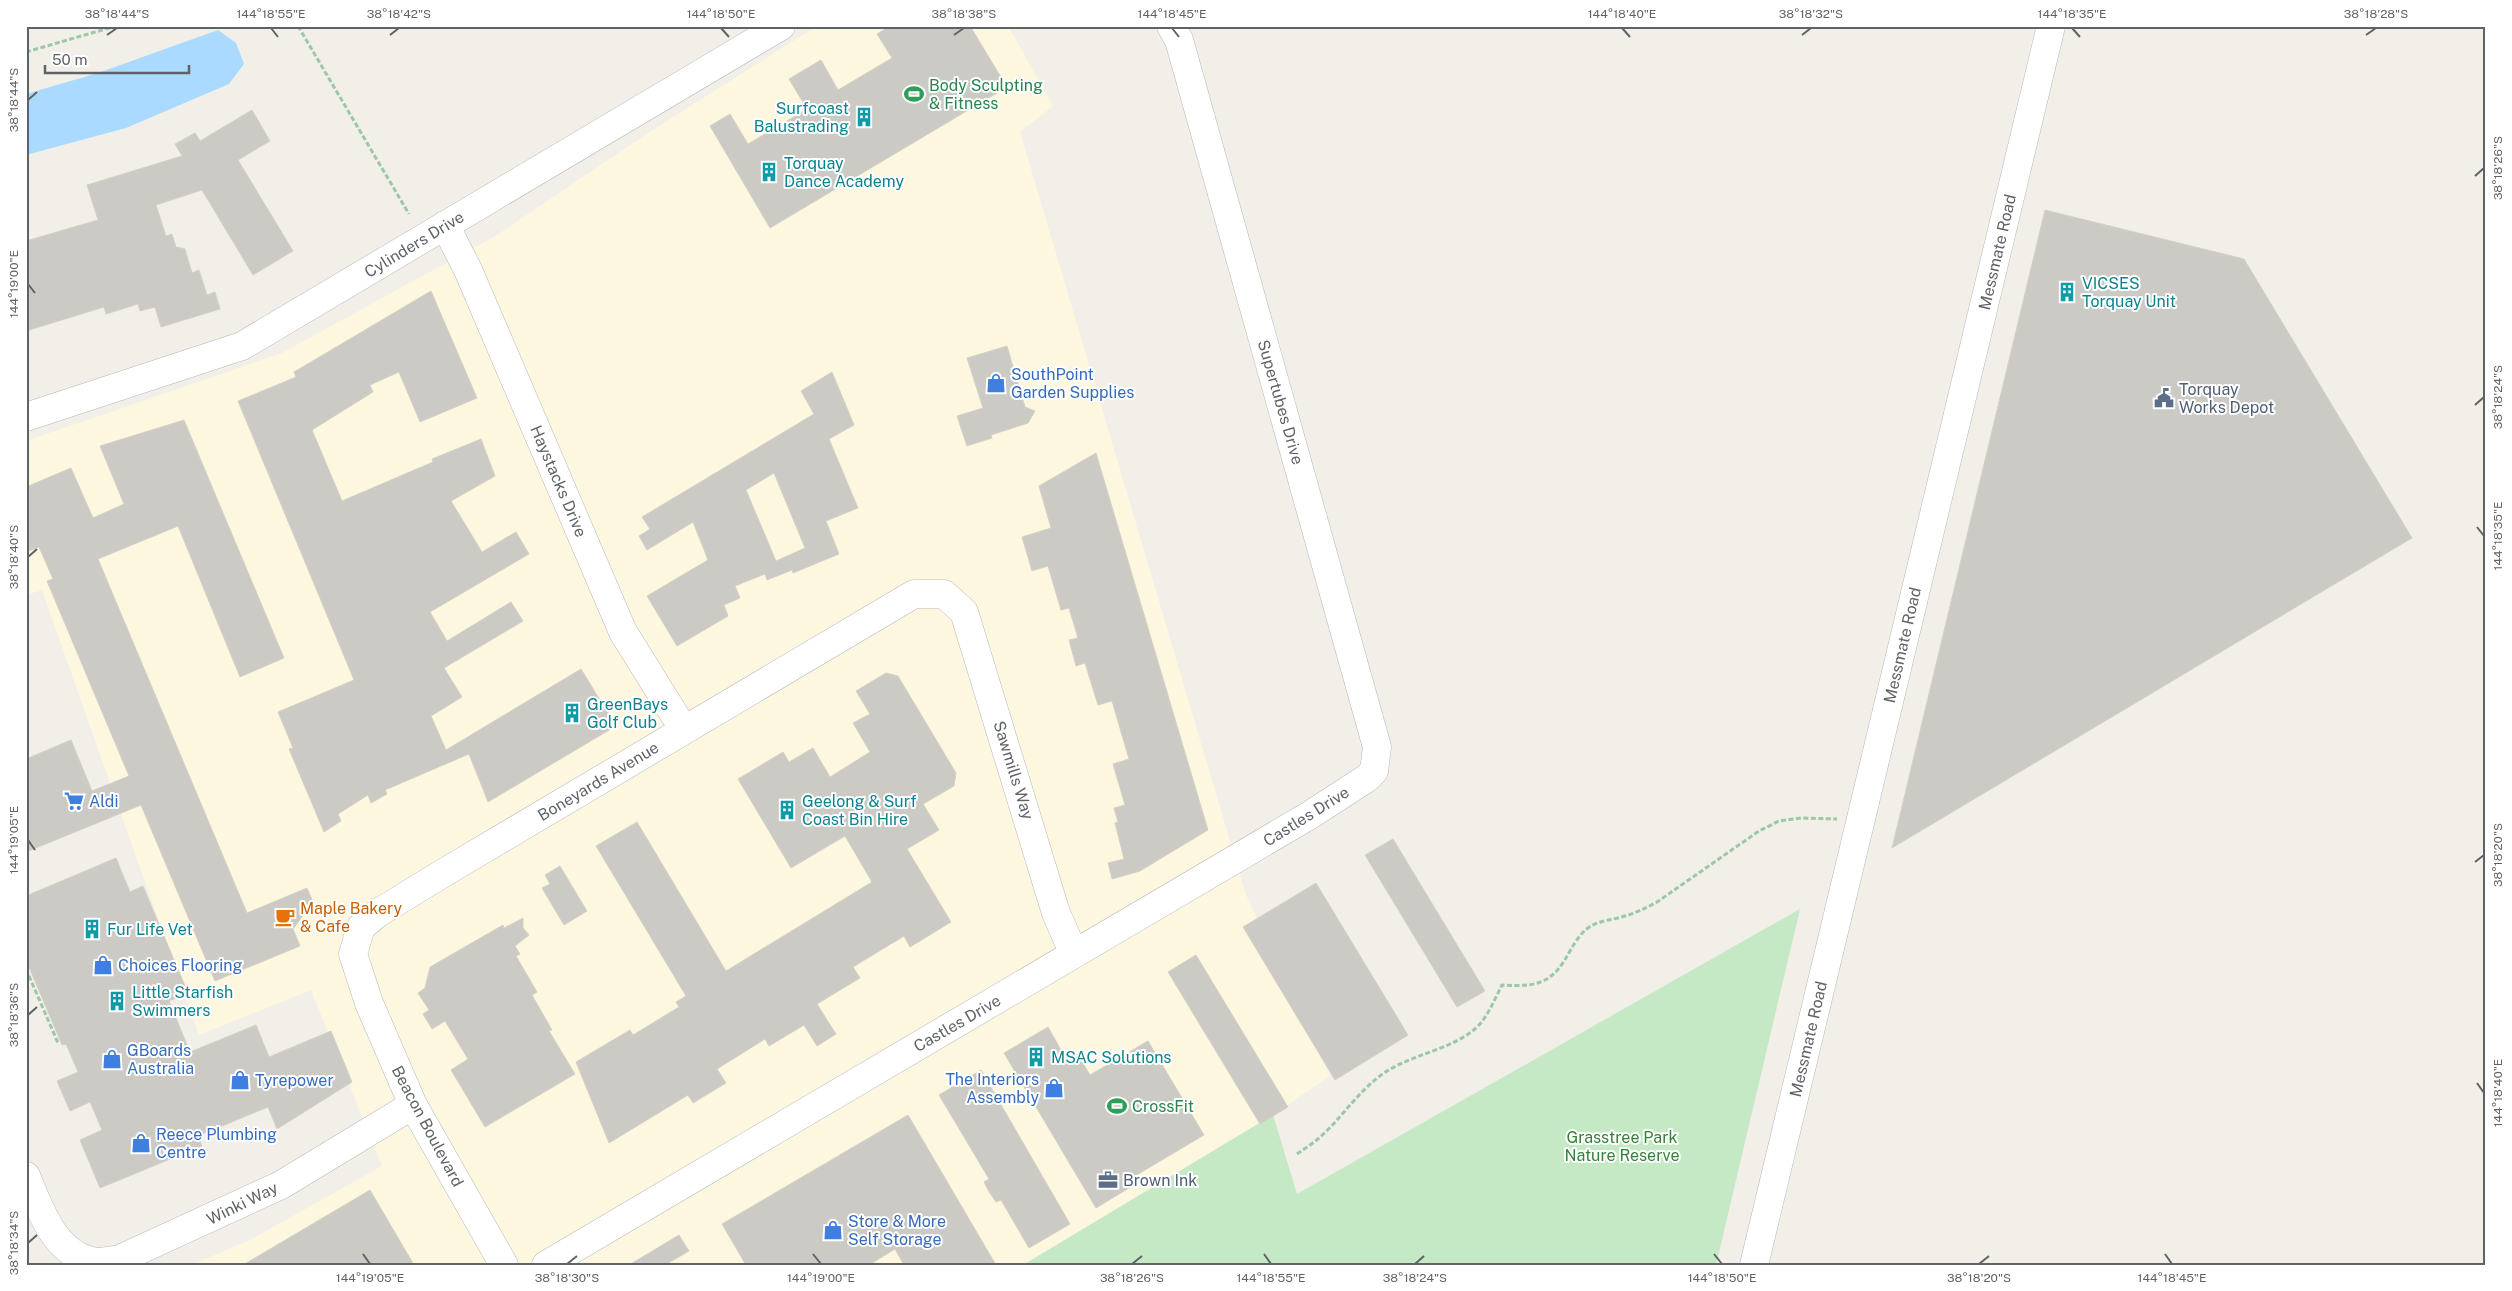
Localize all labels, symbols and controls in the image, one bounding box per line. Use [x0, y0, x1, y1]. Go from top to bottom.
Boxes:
text: 38°18'44"S [85, 7, 149, 21]
text: 144°18'55"E [236, 7, 306, 21]
text: 38°18'42"S [367, 7, 431, 21]
text: 144°18'50"E [687, 7, 755, 21]
text: 38°18'38"S [932, 7, 996, 21]
text: 144°18'45"E [1138, 7, 1206, 21]
text: 144°18'40"E [1588, 7, 1656, 21]
text: 38°18'32"S [1779, 7, 1843, 21]
text: 144°18'35"E [2038, 7, 2106, 21]
text: 38°18'28"S [2344, 7, 2408, 21]
scale bar [45, 42, 189, 74]
text: 50 m [52, 51, 87, 68]
text: 38°18'44"S [7, 68, 21, 132]
place label: Body Sculpting & Fitness [929, 76, 1043, 113]
sports icon: Body Sculpting & Fitness [903, 83, 925, 105]
place label: Surfcoast Balustrading [754, 99, 849, 136]
building icon: Surfcoast Balustrading [853, 106, 875, 128]
text: 38°18'26"S [2491, 136, 2505, 200]
place label: Torquay Dance Academy [784, 154, 904, 191]
building icon: Torquay Dance Academy [758, 161, 780, 183]
street label: Messmate Road [1975, 192, 2020, 312]
street label: Cylinders Drive [361, 207, 467, 282]
text: 144°19'00"E [7, 250, 21, 318]
place label: VICSES Torquay Unit [2082, 274, 2176, 311]
building icon: VICSES Torquay Unit [2056, 281, 2078, 303]
street label: Supertubes Drive [1254, 337, 1307, 467]
place label: SouthPoint Garden Supplies [1011, 365, 1134, 402]
text: 38°18'24"S [2491, 365, 2505, 429]
shop icon: SouthPoint Garden Supplies [985, 372, 1007, 394]
place label: Torquay Works Depot [2179, 380, 2274, 417]
public building icon: Torquay Works Depot [2153, 387, 2175, 409]
street label: Haystacks Drive [526, 422, 591, 540]
text: 144°18'35"E [2491, 502, 2505, 570]
text: 38°18'40"S [7, 525, 21, 589]
street label: Messmate Road [1880, 585, 1925, 705]
place label: GreenBays Golf Club [587, 695, 668, 732]
building icon: GreenBays Golf Club [561, 702, 583, 724]
street label: Sawmills Way [990, 719, 1038, 822]
street label: Boneyards Avenue [534, 738, 662, 825]
street label: Castles Drive [1260, 783, 1353, 850]
supermarket icon: Aldi [63, 790, 85, 812]
place label: Aldi [89, 792, 118, 811]
place label: Geelong & Surf Coast Bin Hire [802, 792, 917, 829]
building icon: Geelong & Surf Coast Bin Hire [776, 799, 798, 821]
text: 144°19'05"E [7, 806, 21, 874]
text: 38°18'20"S [2491, 823, 2505, 887]
place label: Maple Bakery & Cafe [300, 899, 403, 936]
cafe icon: Maple Bakery & Cafe [274, 906, 296, 928]
building icon: Fur Life Vet [81, 918, 103, 940]
place label: Fur Life Vet [107, 920, 193, 939]
shop icon: Choices Flooring [92, 954, 114, 976]
place label: Choices Flooring [118, 956, 242, 975]
street label: Messmate Road [1786, 979, 1831, 1099]
text: 38°18'36"S [7, 983, 21, 1047]
place label: Little Starfish Swimmers [132, 983, 233, 1020]
building icon: Little Starfish Swimmers [106, 990, 128, 1012]
street label: Castles Drive [910, 991, 1004, 1056]
place label: GBoards Australia [127, 1041, 194, 1078]
building icon: MSAC Solutions [1025, 1046, 1047, 1068]
shop icon: GBoards Australia [101, 1048, 123, 1070]
place label: MSAC Solutions [1051, 1048, 1171, 1067]
text: 144°18'40"E [2491, 1059, 2505, 1127]
street label: Beacon Boulevard [388, 1062, 467, 1190]
shop icon: Tyrepower [229, 1069, 251, 1091]
place label: The Interiors Assembly [945, 1070, 1039, 1107]
place label: Tyrepower [255, 1071, 334, 1090]
shop icon: The Interiors Assembly [1043, 1077, 1065, 1099]
sports icon: CrossFit [1106, 1095, 1128, 1117]
place label: CrossFit [1132, 1097, 1194, 1116]
place label: Reece Plumbing Centre [156, 1125, 277, 1162]
park label: Grasstree Park Nature Reserve [1564, 1128, 1680, 1165]
shop icon: Reece Plumbing Centre [130, 1132, 152, 1154]
office icon: Brown Ink [1097, 1169, 1119, 1191]
place label: Brown Ink [1123, 1171, 1197, 1190]
street label: Winki Way [204, 1178, 281, 1229]
text: 38°18'34"S [7, 1211, 21, 1275]
place label: Store & More Self Storage [848, 1212, 946, 1249]
shop icon: Store & More Self Storage [822, 1219, 844, 1241]
text: 144°19'05"E [336, 1271, 404, 1285]
text: 38°18'30"S [535, 1271, 599, 1285]
text: 144°19'00"E [787, 1271, 855, 1285]
text: 38°18'26"S [1100, 1271, 1164, 1285]
text: 144°18'55"E [1236, 1271, 1306, 1285]
text: 38°18'24"S [1383, 1271, 1447, 1285]
text: 144°18'50"E [1688, 1271, 1756, 1285]
text: 38°18'20"S [1947, 1271, 2011, 1285]
text: 144°18'45"E [2138, 1271, 2206, 1285]

